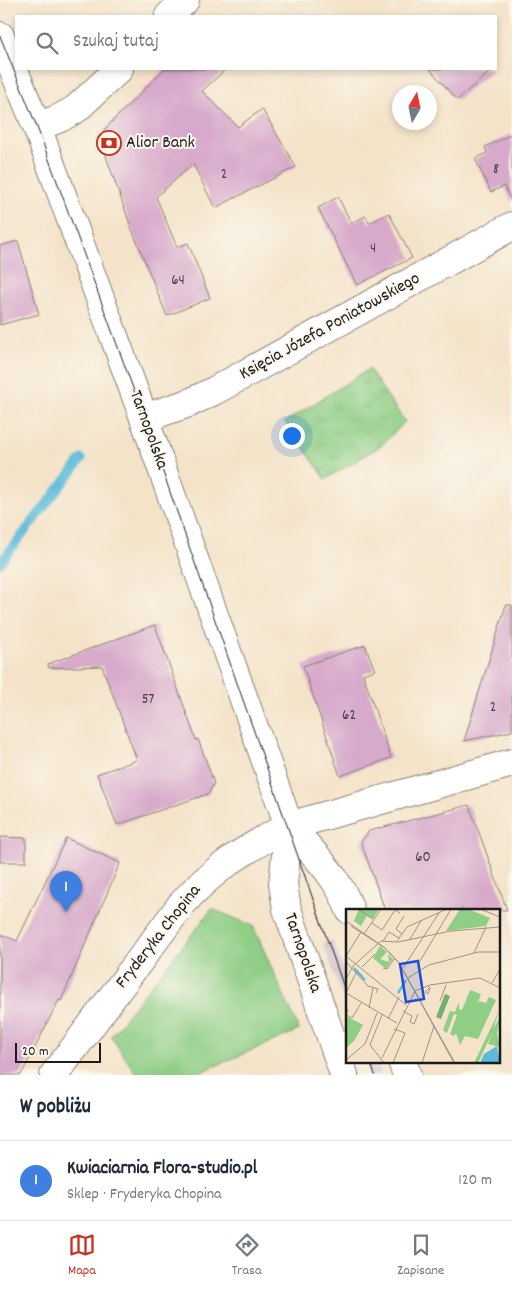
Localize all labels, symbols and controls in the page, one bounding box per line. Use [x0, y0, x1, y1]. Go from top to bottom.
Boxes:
search box [15, 15, 497, 70]
icon: search [33, 29, 61, 57]
text: Szukaj tutaj [73, 29, 159, 56]
north arrow [392, 85, 437, 130]
bank icon: Alior Bank [96, 130, 122, 156]
place label: Alior Bank [126, 131, 195, 156]
house number: 8 [493, 159, 499, 181]
house number: 2 [221, 164, 227, 186]
house number: 4 [370, 238, 376, 260]
street label: Księcia Józefa Poniatowskiego [235, 267, 425, 387]
house number: 64 [171, 270, 185, 292]
street label: Tarnopolska [122, 387, 174, 474]
your location [279, 423, 305, 449]
house number: 57 [142, 689, 155, 711]
house number: 2 [490, 697, 496, 719]
house number: 62 [342, 705, 356, 727]
house number: 60 [415, 847, 431, 869]
pin: 1 [50, 871, 82, 912]
street label: Fryderyka Chopina [110, 879, 208, 994]
inset map [346, 909, 500, 1062]
street label: Tarnopolska [277, 910, 327, 997]
scale bar [15, 1040, 101, 1063]
text: 20 m [22, 1042, 49, 1062]
text: W pobliżu [20, 1093, 91, 1123]
text: Kwiaciarnia Flora-studio.pl [67, 1156, 257, 1183]
text: 1 [34, 1169, 38, 1192]
text: 120 m [458, 1169, 492, 1192]
text: Sklep · Fryderyka Chopina [67, 1183, 222, 1206]
tab: Mapa [68, 1231, 96, 1281]
tab: Trasa [232, 1231, 261, 1281]
tab: Zapisane [397, 1231, 444, 1281]

